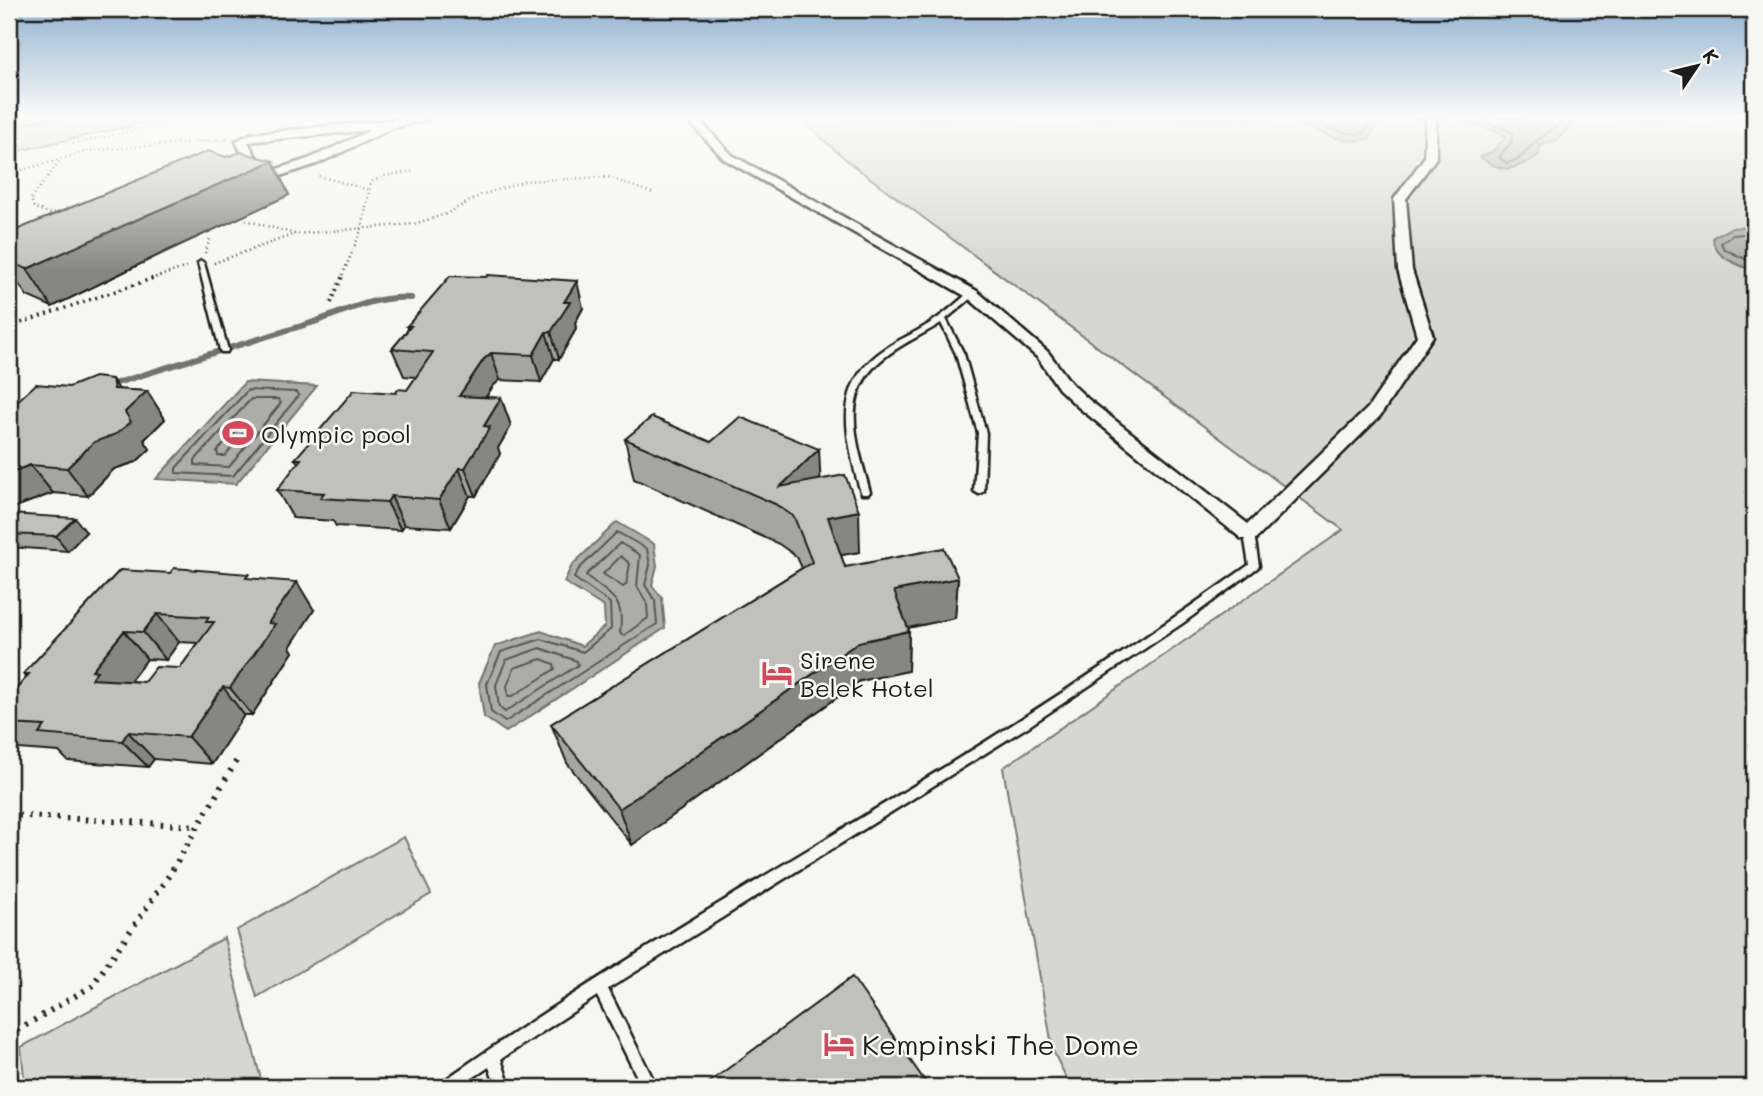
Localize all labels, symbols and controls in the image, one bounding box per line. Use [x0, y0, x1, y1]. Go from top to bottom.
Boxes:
north arrow [1662, 32, 1732, 102]
text: K [1698, 44, 1725, 68]
sports icon: Olympic pool [221, 416, 255, 450]
place label: Olympic pool [261, 418, 411, 449]
place label: Sirene Belek Hotel [800, 644, 934, 703]
hotel icon: Sirene Belek Hotel [760, 656, 794, 690]
place label: Kempinski The Dome [862, 1026, 1139, 1062]
hotel icon: Kempinski The Dome [822, 1027, 856, 1061]

